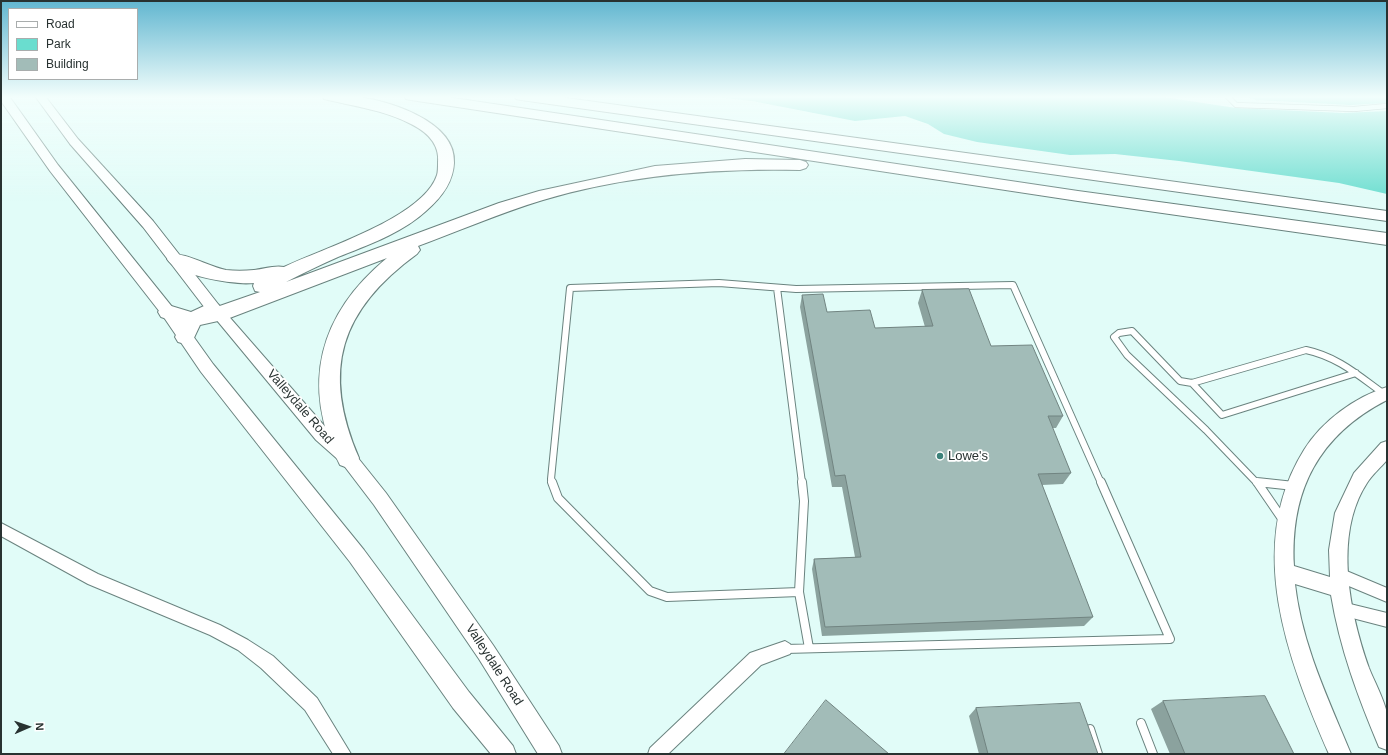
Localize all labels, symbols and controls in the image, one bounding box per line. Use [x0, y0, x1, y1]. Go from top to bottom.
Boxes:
legend [8, 8, 138, 80]
text: Road [46, 17, 75, 31]
text: Park [46, 37, 71, 51]
text: Building [46, 57, 89, 71]
street label: Valleydale Road [263, 367, 337, 447]
place label: Lowe's [948, 448, 988, 464]
marker: Lowe's [935, 451, 945, 461]
street label: Valleydale Road [462, 621, 526, 709]
north arrow [8, 707, 48, 747]
text: N [34, 722, 46, 731]

